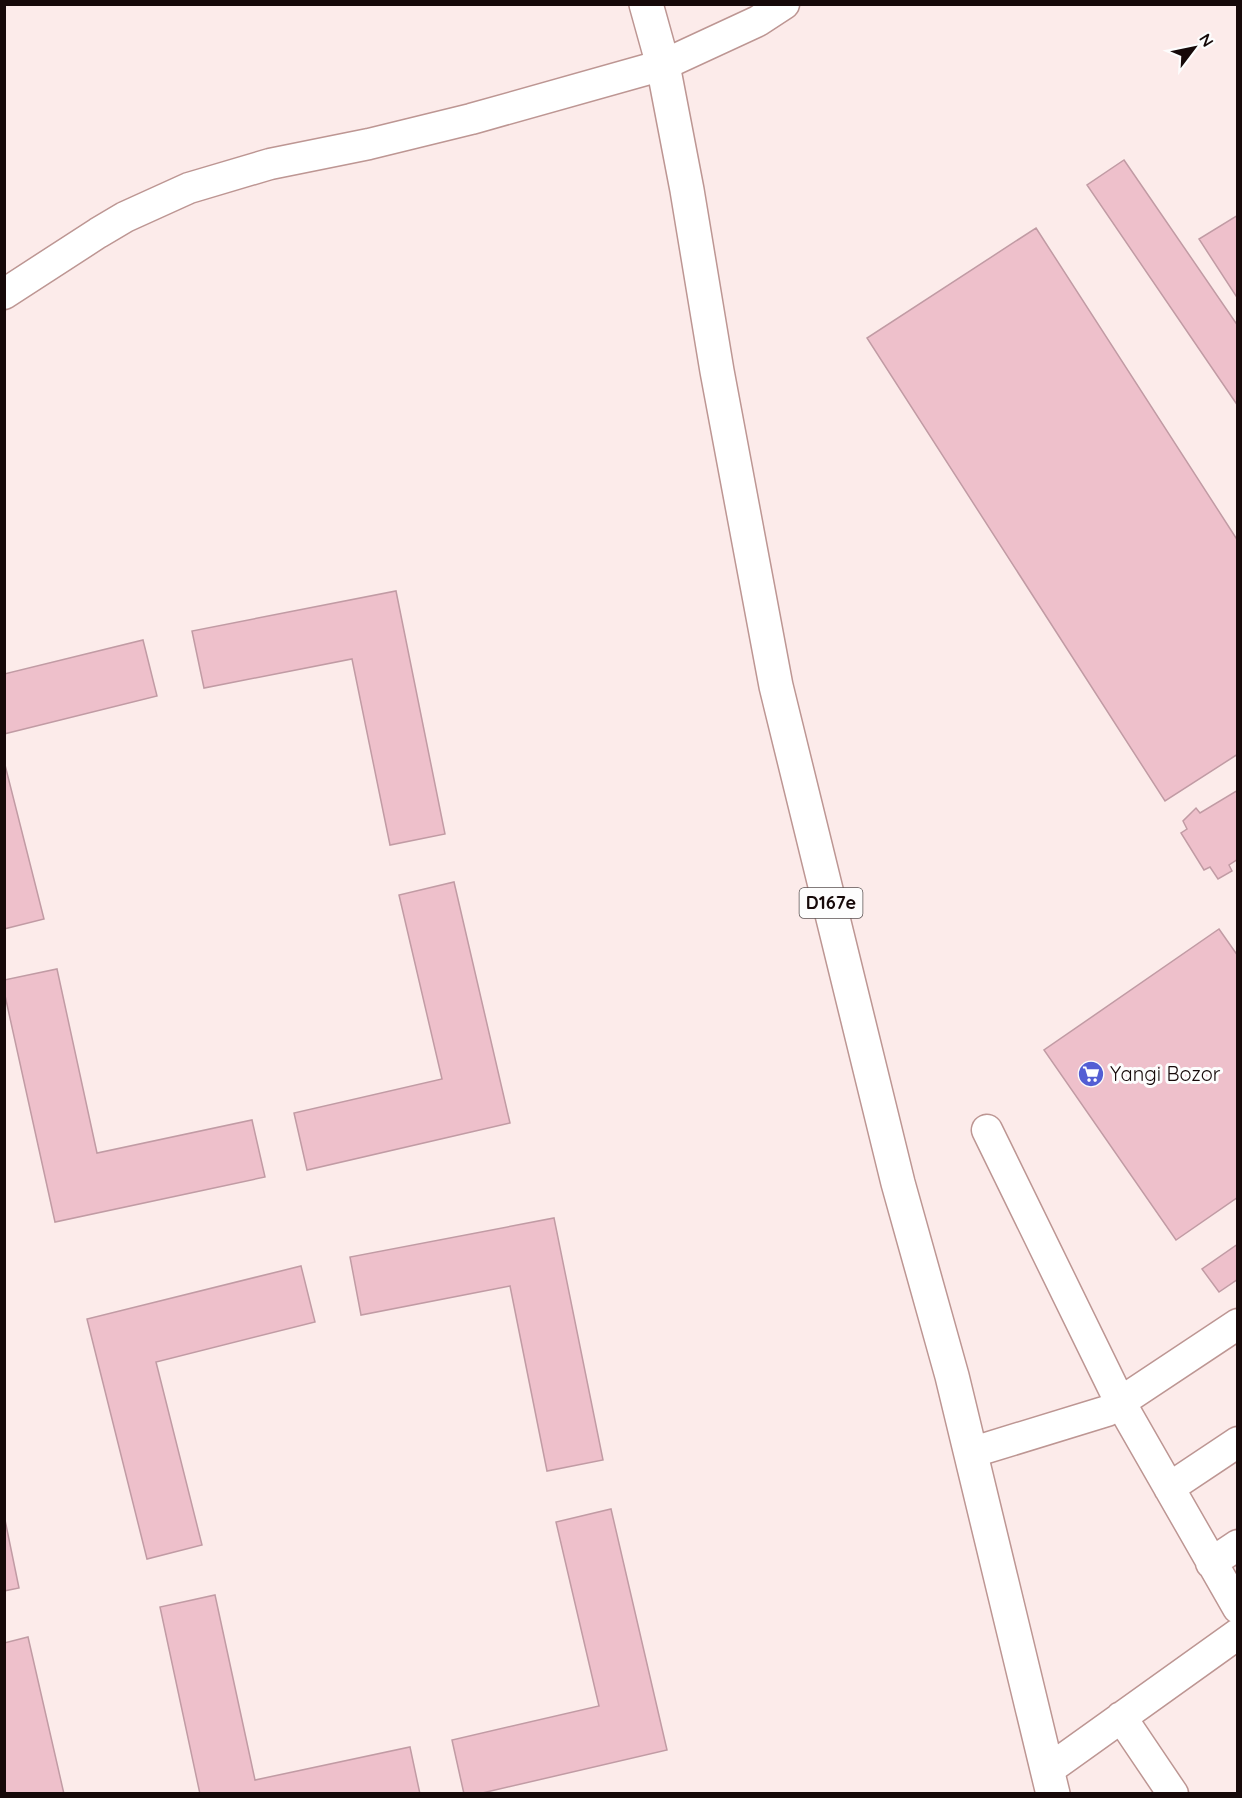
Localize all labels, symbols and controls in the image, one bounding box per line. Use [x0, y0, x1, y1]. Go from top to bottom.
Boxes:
north arrow [1164, 18, 1224, 78]
text: N [1195, 30, 1218, 50]
road number: D167e [800, 888, 862, 918]
supermarket icon: Yangi Bozor [1076, 1059, 1106, 1089]
place label: Yangi Bozor [1110, 1061, 1221, 1086]

